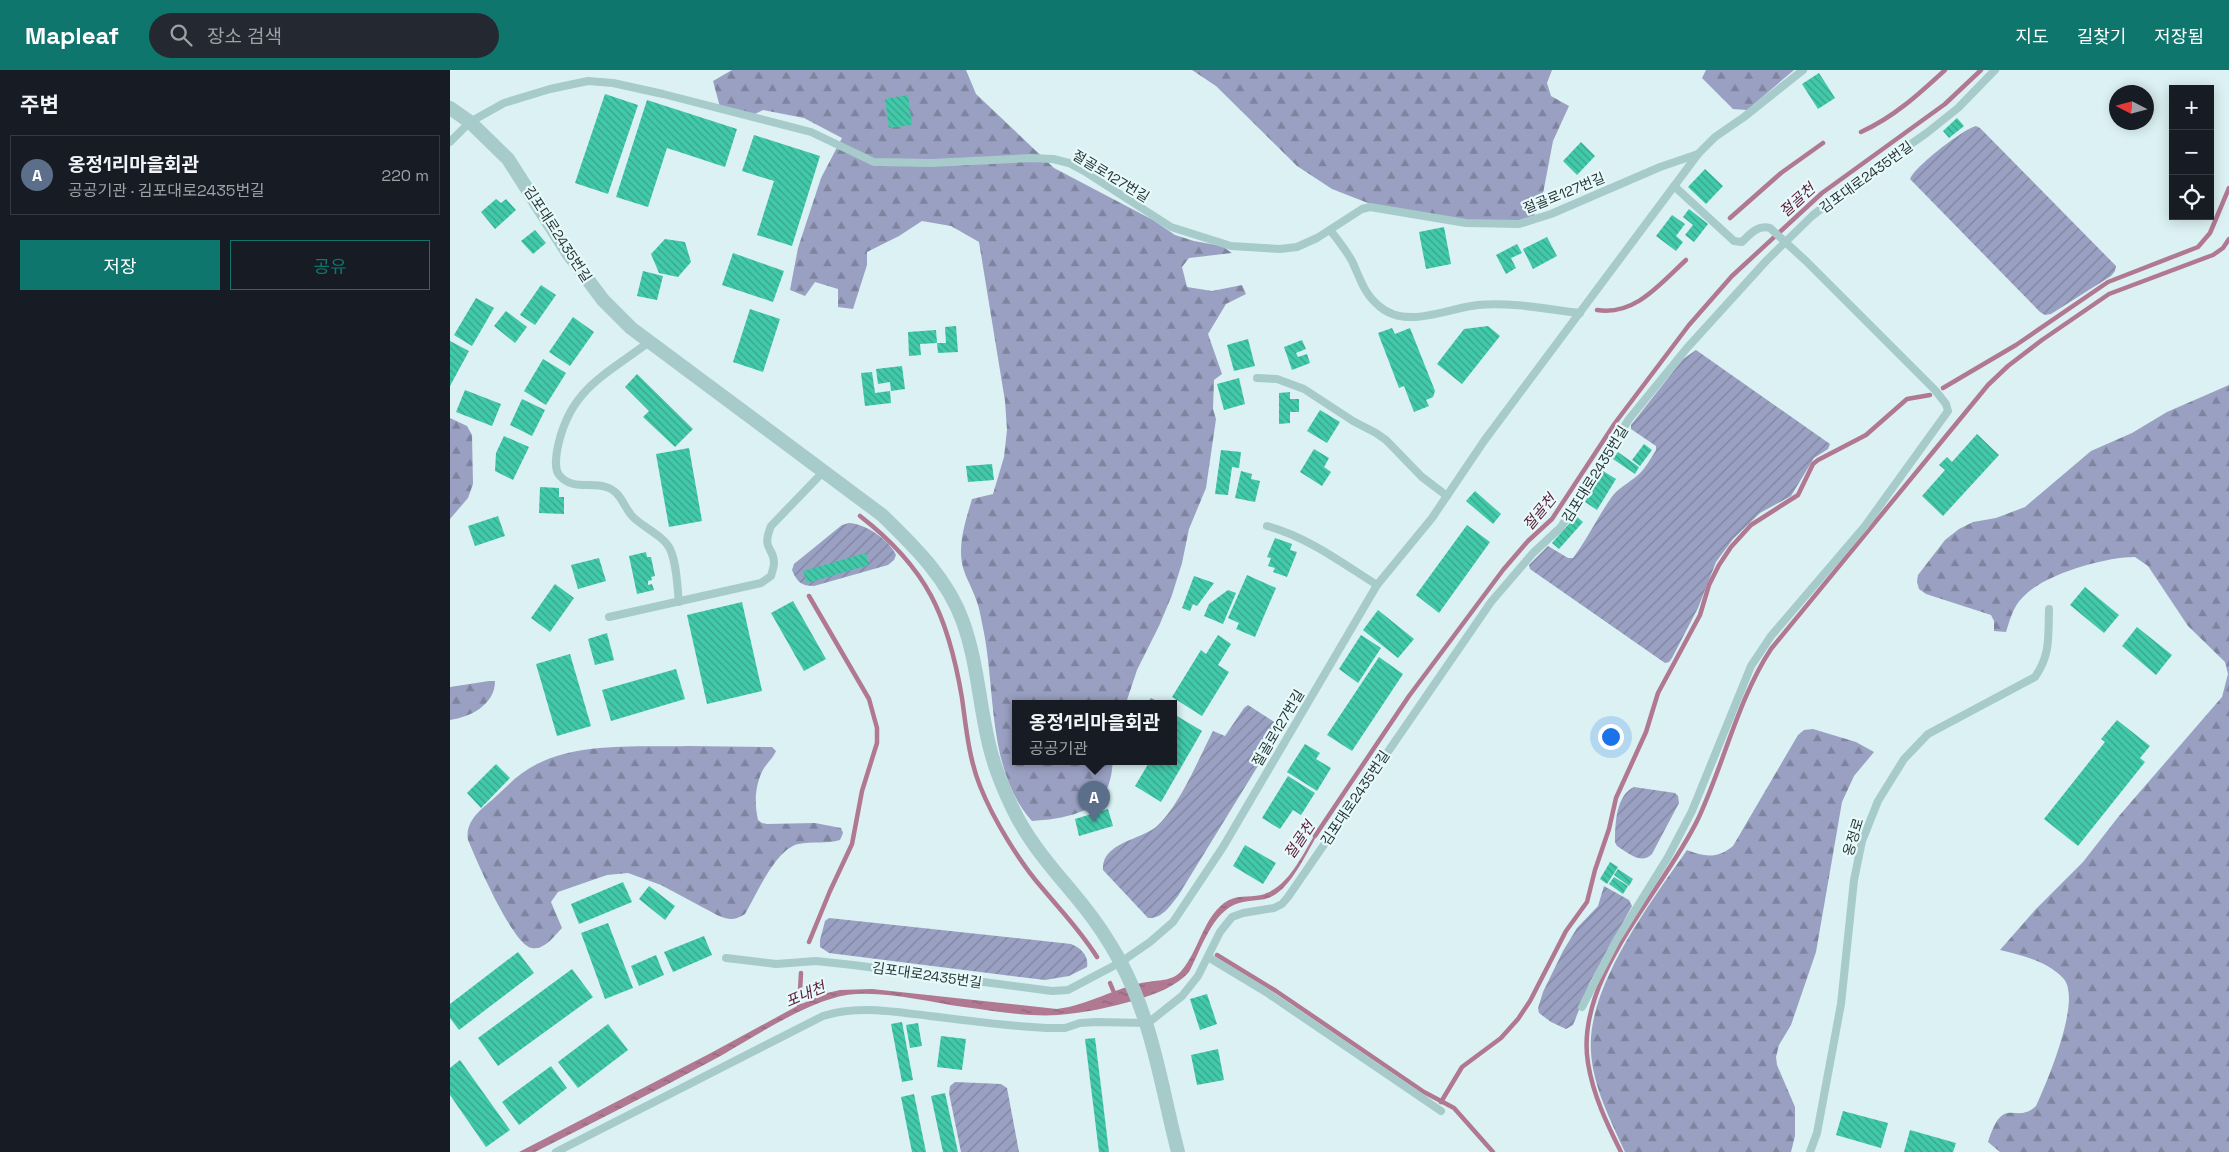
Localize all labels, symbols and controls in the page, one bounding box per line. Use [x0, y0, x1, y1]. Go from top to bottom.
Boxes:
search box [149, 13, 499, 58]
text: Mapleaf [25, 20, 119, 51]
icon: search [167, 21, 195, 49]
text: 장소 검색 [207, 24, 282, 49]
text: 지도 [2016, 25, 2049, 48]
text: 길찾기 [2077, 25, 2126, 48]
text: 저장됨 [2154, 25, 2204, 48]
north arrow [2109, 85, 2154, 130]
map controls [2169, 85, 2214, 220]
button: + [2169, 85, 2214, 130]
text: 주변 [20, 91, 59, 118]
button: − [2169, 130, 2214, 175]
street label: 김포대로2435번길 [1816, 137, 1916, 217]
street label: 절골로127번길 [1069, 146, 1153, 206]
text: 옹정1리마을회관 [68, 152, 199, 177]
text: A [32, 165, 42, 186]
text: 220 m [382, 165, 429, 186]
street label: 절골로127번길 [1521, 168, 1607, 218]
button: locate [2169, 175, 2214, 220]
water label: 절골천 [1775, 178, 1820, 221]
text: 공공기관 · 김포대로2435번길 [68, 180, 265, 201]
street label: 김포대로2435번길 [520, 183, 596, 285]
button: 저장 [20, 240, 220, 290]
button: 공유 [230, 240, 430, 290]
street label: 김포대로2435번길 [1558, 422, 1632, 526]
water label: 절골천 [1518, 488, 1561, 534]
street label: 절골로127번길 [1248, 686, 1308, 770]
popup [1012, 700, 1177, 765]
text: 옹정1리마을회관 [1029, 710, 1160, 735]
your location [1598, 724, 1624, 750]
text: 공공기관 [1029, 738, 1088, 759]
street label: 김포대로2435번길 [1317, 747, 1393, 849]
pin: A [1078, 781, 1110, 822]
water label: 절골천 [1280, 816, 1320, 862]
street label: 옹정로 [1839, 816, 1867, 858]
street label: 김포대로2435번길 [871, 958, 983, 992]
water label: 포내천 [782, 976, 830, 1011]

